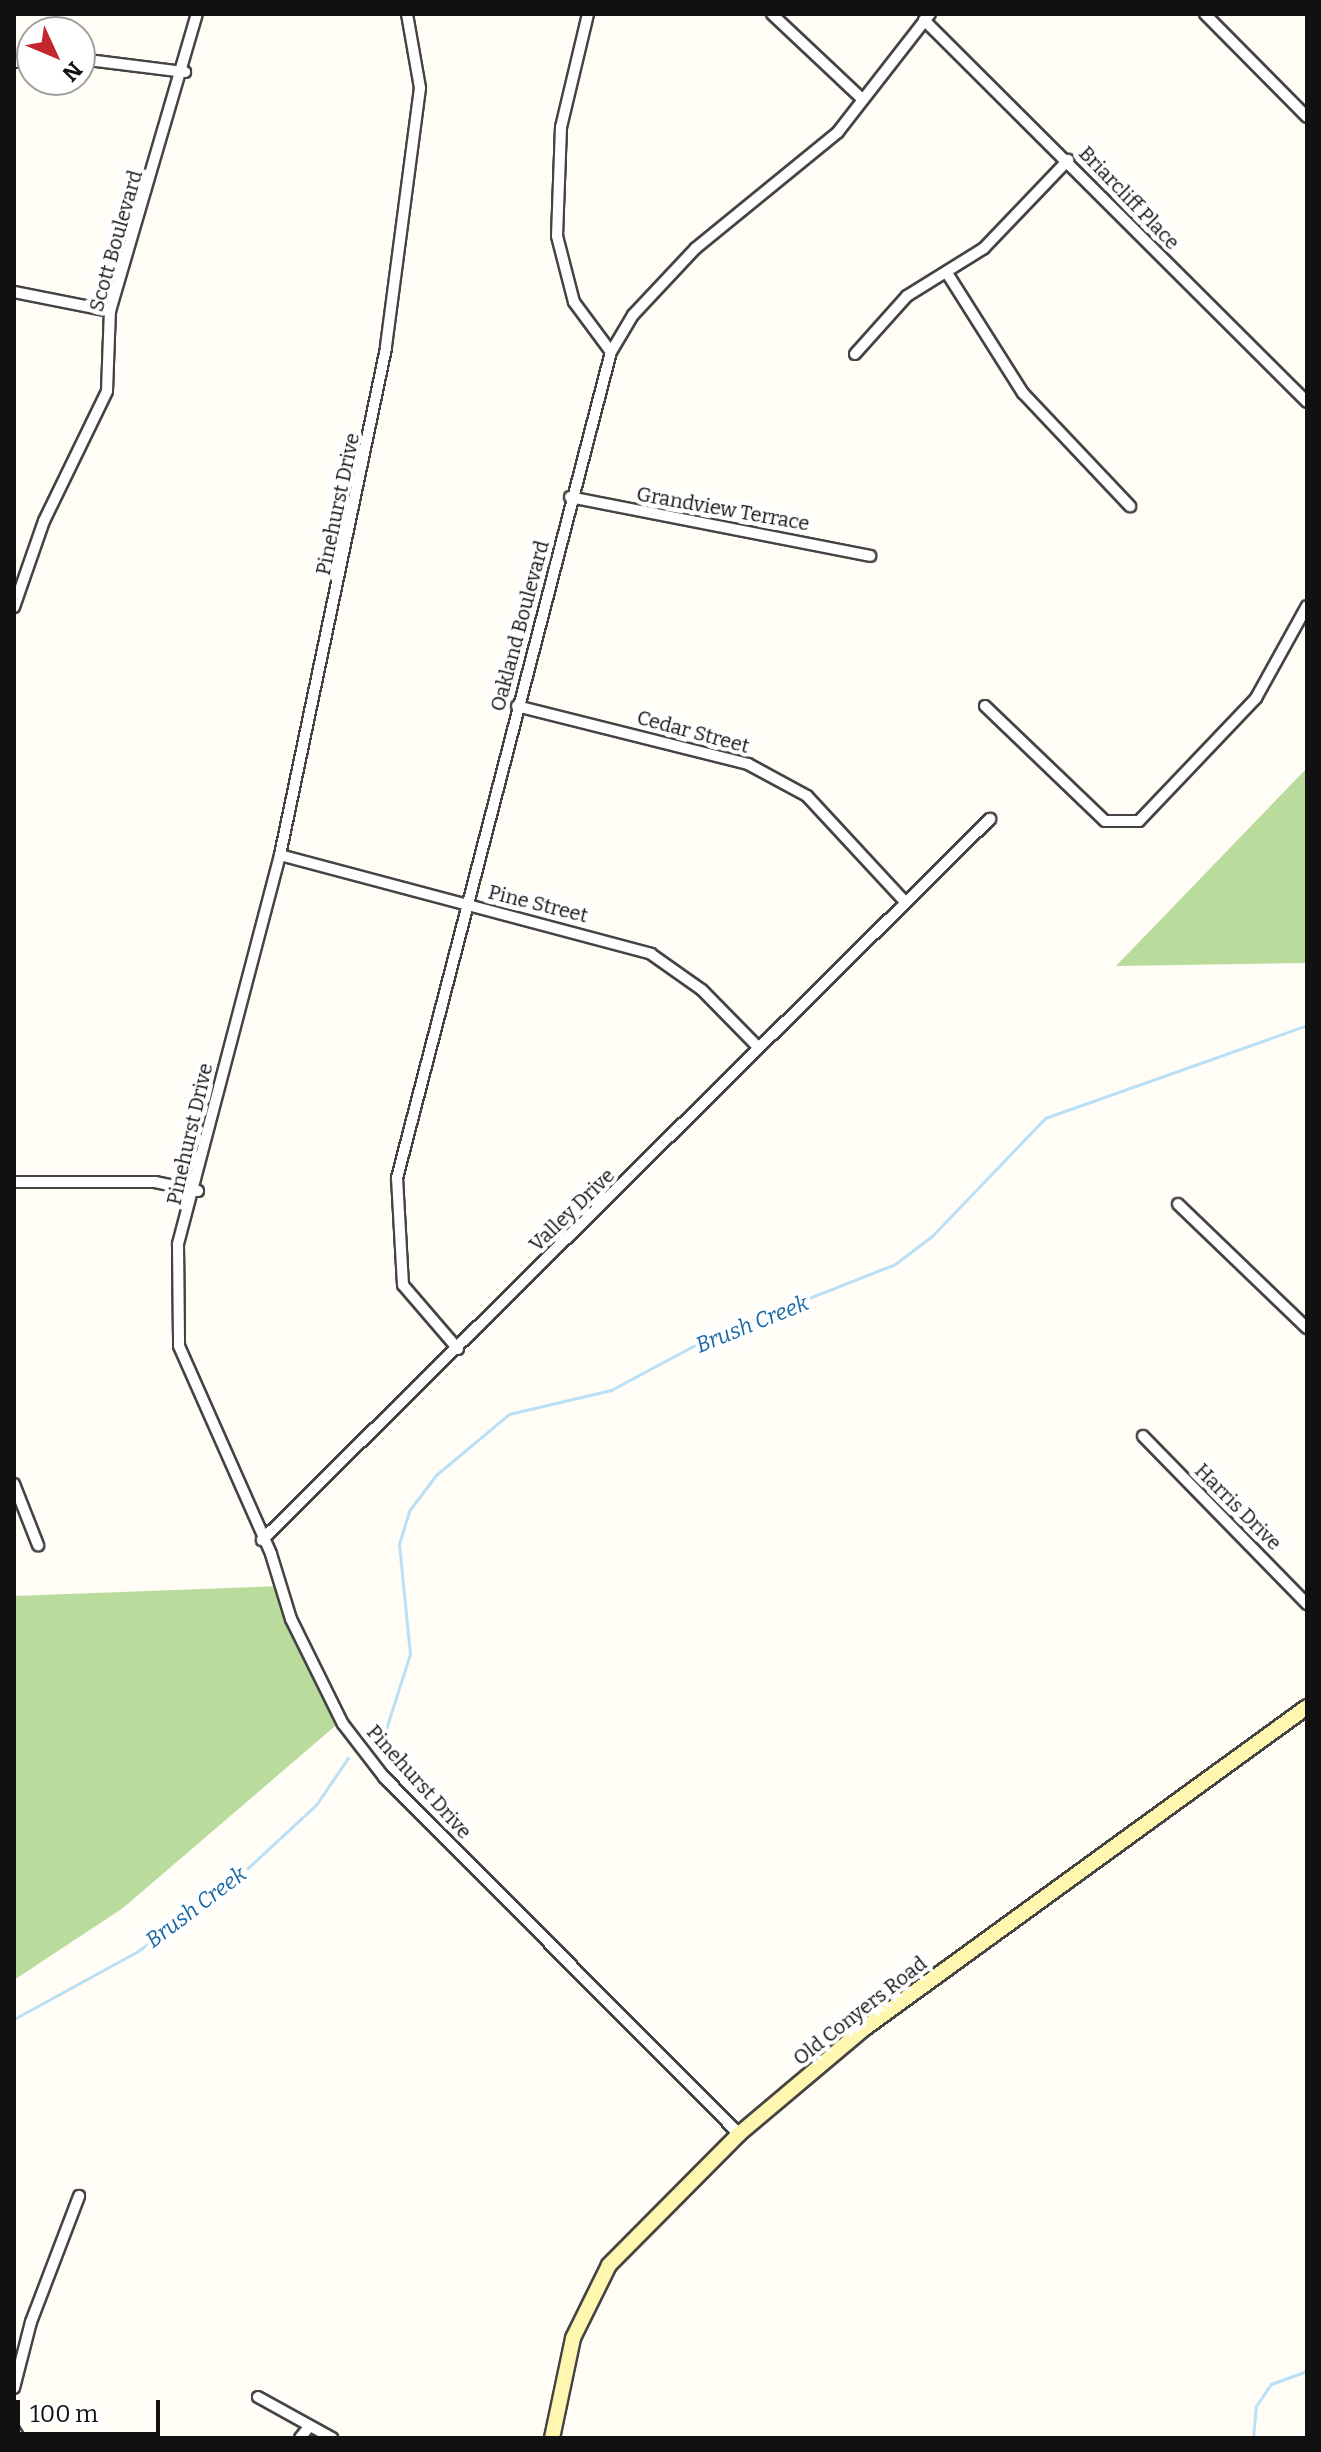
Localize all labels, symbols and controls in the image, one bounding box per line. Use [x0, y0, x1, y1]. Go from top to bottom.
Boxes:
north arrow [16, 16, 96, 96]
text: N [57, 56, 88, 87]
street label: Briarcliff Place [1074, 141, 1184, 255]
street label: Scott Boulevard [84, 168, 148, 314]
street label: Pinehurst Drive [311, 431, 365, 577]
street label: Grandview Terrace [635, 482, 811, 536]
street label: Oakland Boulevard [486, 538, 554, 714]
street label: Cedar Street [634, 706, 752, 758]
street label: Pine Street [486, 880, 590, 928]
street label: Pinehurst Drive [162, 1061, 218, 1207]
street label: Valley Drive [524, 1164, 620, 1256]
water label: Brush Creek [692, 1289, 812, 1359]
street label: Harris Drive [1190, 1459, 1286, 1555]
street label: Pinehurst Drive [362, 1720, 476, 1844]
water label: Brush Creek [141, 1861, 251, 1953]
street label: Old Conyers Road [789, 1952, 931, 2070]
scale bar [20, 2384, 164, 2434]
text: 100 m [30, 2400, 98, 2428]

